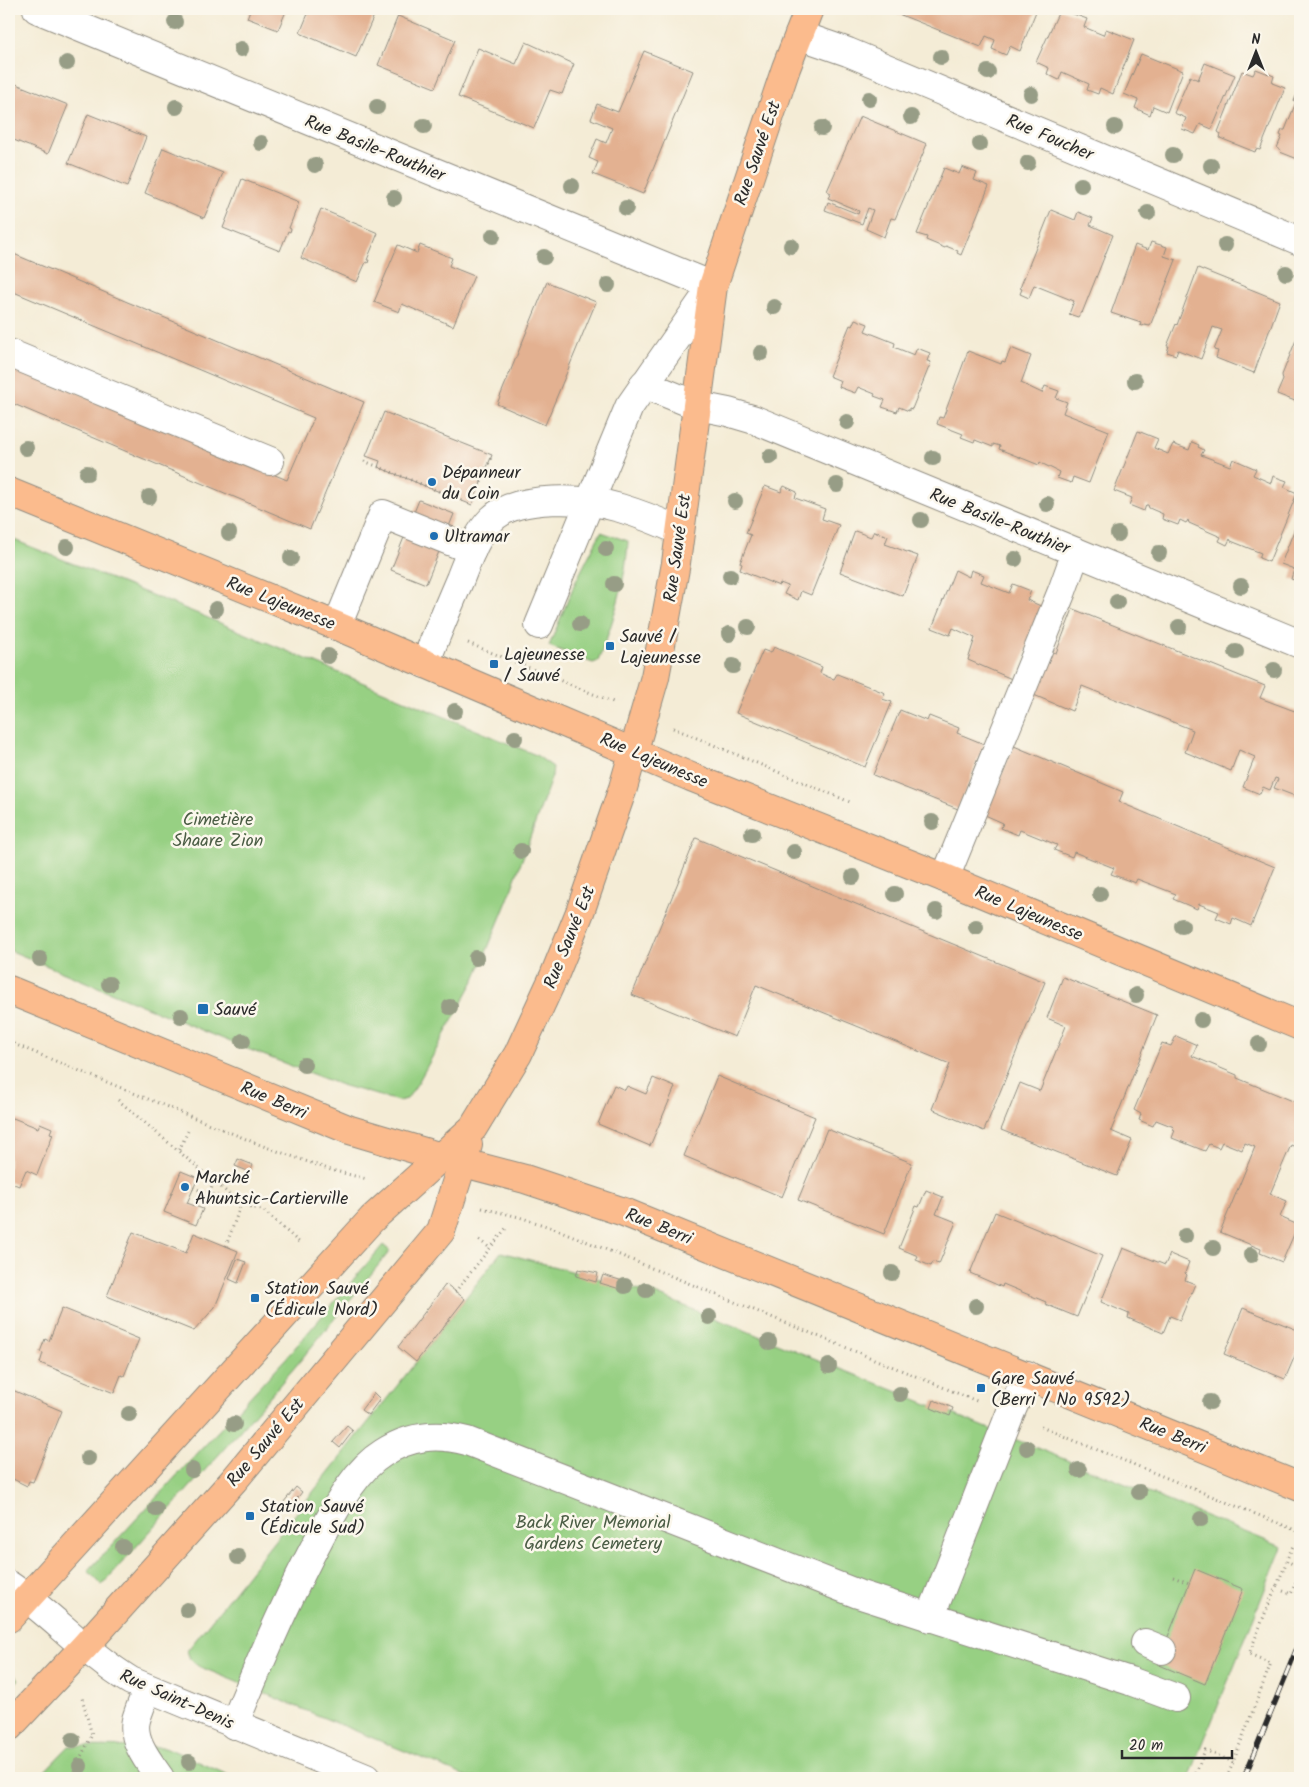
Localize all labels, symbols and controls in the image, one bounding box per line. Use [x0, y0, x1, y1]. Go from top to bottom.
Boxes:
north arrow [1232, 28, 1282, 78]
text: N [1252, 29, 1261, 51]
street label: Rue Sauvé Est [727, 96, 790, 210]
street label: Rue Foucher [1001, 107, 1099, 170]
street label: Rue Basile-Routhier [300, 108, 450, 191]
place label: Dépanneur du Coin [442, 459, 521, 509]
marker: Dépanneur du Coin [426, 476, 438, 488]
street label: Rue Basile-Routhier [925, 481, 1075, 564]
street label: Rue Sauvé Est [657, 491, 701, 604]
place label: Ultramar [444, 523, 510, 552]
marker: Ultramar [428, 530, 440, 542]
street label: Rue Lajeunesse [222, 569, 339, 639]
place label: Sauvé / Lajeunesse [620, 623, 701, 673]
marker: Sauvé / Lajeunesse [604, 640, 616, 652]
place label: Lajeunesse / Sauvé [504, 641, 585, 691]
marker: Lajeunesse / Sauvé [488, 658, 500, 670]
street label: Rue Lajeunesse [595, 726, 712, 797]
park label: Cimetière Shaare Zion [173, 806, 263, 856]
street label: Rue Lajeunesse [970, 879, 1087, 950]
street label: Rue Sauvé Est [537, 881, 605, 994]
place label: Sauvé [214, 996, 257, 1025]
marker: Sauvé [196, 1002, 210, 1016]
street label: Rue Berri [235, 1074, 312, 1129]
place label: Marché Ahuntsic-Cartierville [195, 1164, 348, 1214]
marker: Marché Ahuntsic-Cartierville [179, 1181, 191, 1193]
street label: Rue Berri [620, 1201, 697, 1254]
place label: Station Sauvé (Édicule Nord) [265, 1275, 378, 1325]
marker: Station Sauvé (Édicule Nord) [249, 1292, 261, 1304]
place label: Gare Sauvé (Berri / No 9592) [991, 1365, 1131, 1415]
marker: Gare Sauvé (Berri / No 9592) [975, 1382, 987, 1394]
street label: Rue Sauvé Est [220, 1391, 313, 1494]
street label: Rue Berri [1134, 1410, 1211, 1463]
place label: Station Sauvé (Édicule Sud) [260, 1493, 365, 1543]
park label: Back River Memorial Gardens Cemetery [515, 1509, 671, 1559]
marker: Station Sauvé (Édicule Sud) [244, 1510, 256, 1522]
street label: Rue Saint-Denis [114, 1662, 239, 1739]
scale bar [1122, 1727, 1232, 1759]
text: 20 m [1129, 1734, 1163, 1758]

